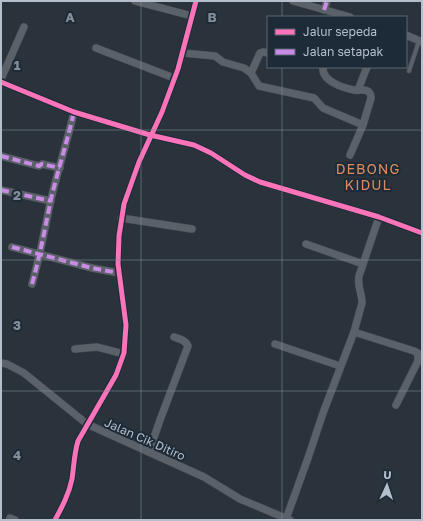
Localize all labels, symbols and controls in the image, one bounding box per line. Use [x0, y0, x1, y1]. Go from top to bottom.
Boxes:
text: A [65, 9, 75, 25]
text: B [207, 9, 217, 25]
legend [267, 16, 407, 68]
text: Jalur sepeda [303, 24, 377, 39]
text: Jalan setapak [303, 44, 384, 59]
text: 1 [14, 57, 21, 73]
district label: DEBONG KIDUL [336, 160, 400, 193]
text: 2 [13, 187, 21, 203]
text: 3 [13, 317, 21, 333]
street label: Jalan Cik Ditiro [102, 414, 188, 464]
text: 4 [13, 447, 21, 463]
north arrow [367, 465, 407, 505]
text: U [383, 468, 392, 481]

